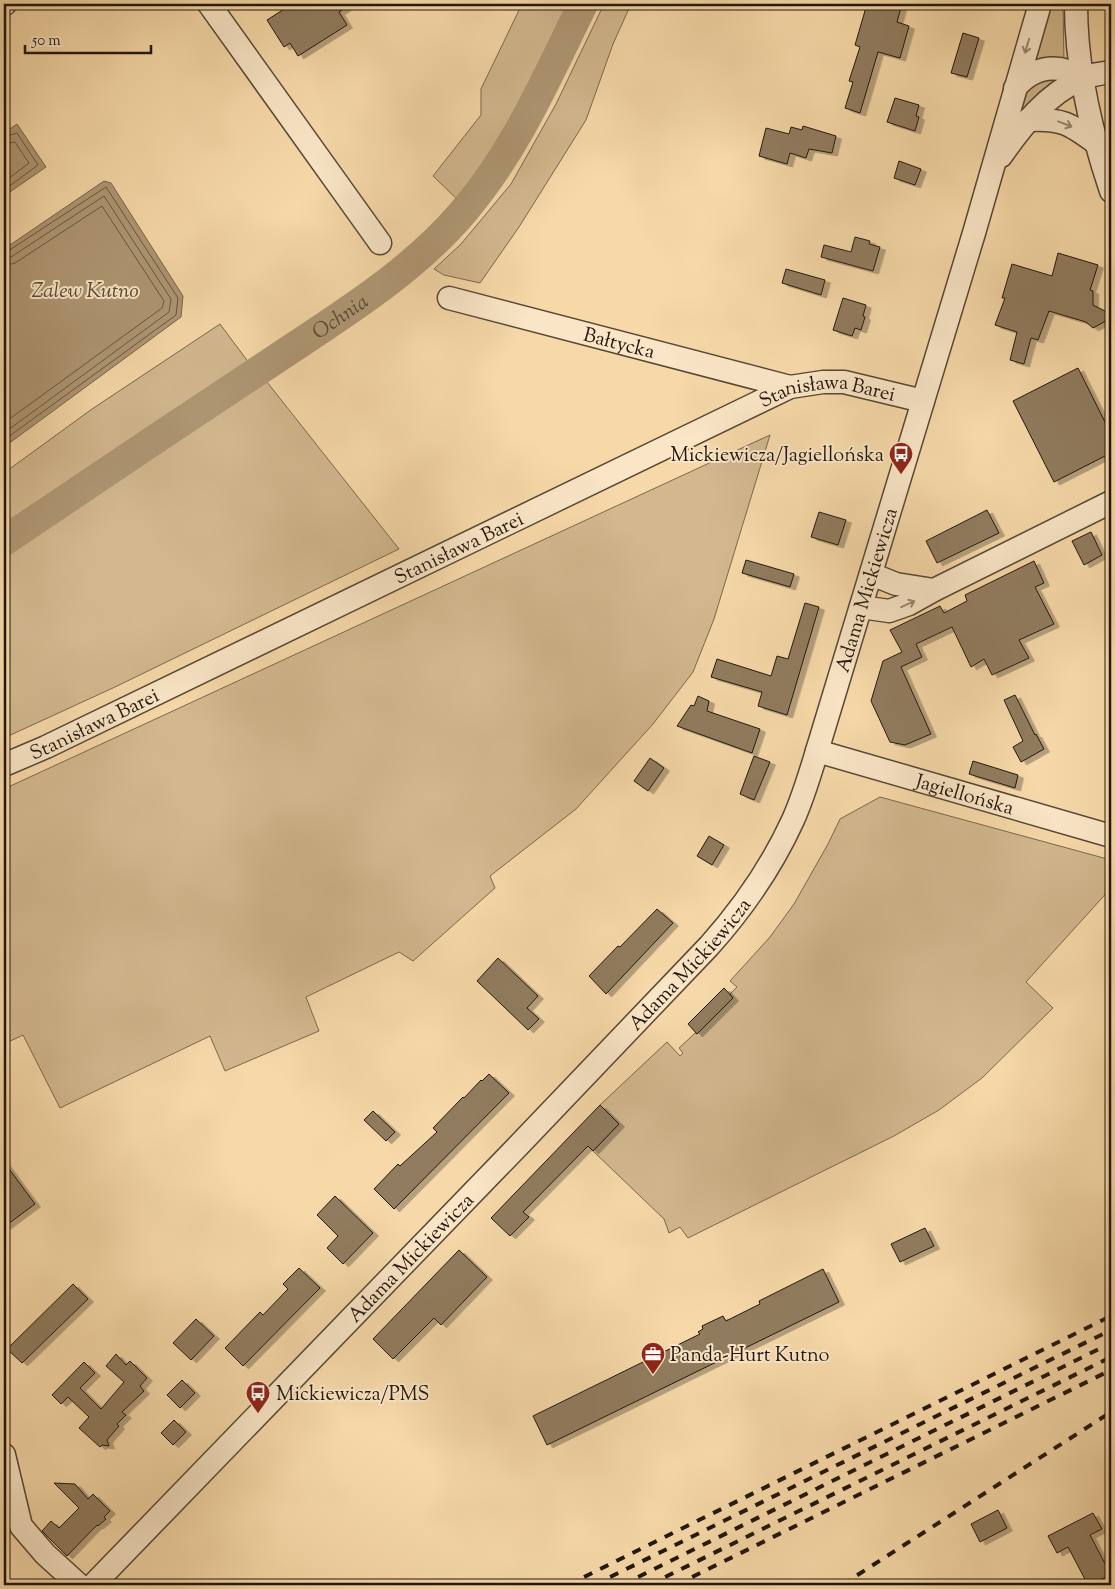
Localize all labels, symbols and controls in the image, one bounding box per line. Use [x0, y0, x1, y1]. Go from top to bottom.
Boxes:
scale bar [25, 22, 151, 54]
text: 50 m [31, 31, 61, 52]
one-way arrow [1022, 37, 1032, 53]
one-way arrow [1056, 120, 1072, 129]
water label: Zalew Kutno [31, 277, 139, 307]
water label: Ochnia [307, 288, 375, 348]
street label: Bałtycka [580, 322, 658, 368]
street label: Stanisława Barei [755, 370, 898, 417]
bus stop icon: Mickiewicza/Jagiellońska [888, 441, 914, 475]
place label: Mickiewicza/Jagiellońska [671, 442, 884, 471]
street label: Adama Mickiewicza [830, 505, 907, 677]
street label: Stanisława Barei [390, 506, 529, 593]
one-way arrow [900, 598, 915, 608]
street label: Stanisława Barei [26, 682, 165, 769]
street label: Jagiellońska [911, 768, 1017, 824]
street label: Adama Mickiewicza [623, 893, 760, 1039]
street label: Adama Mickiewicza [342, 1188, 482, 1331]
office icon: Panda-Hurt Kutno [640, 1341, 666, 1375]
place label: Panda-Hurt Kutno [670, 1342, 830, 1371]
bus stop icon: Mickiewicza/PMS [245, 1380, 271, 1414]
place label: Mickiewicza/PMS [276, 1381, 429, 1410]

